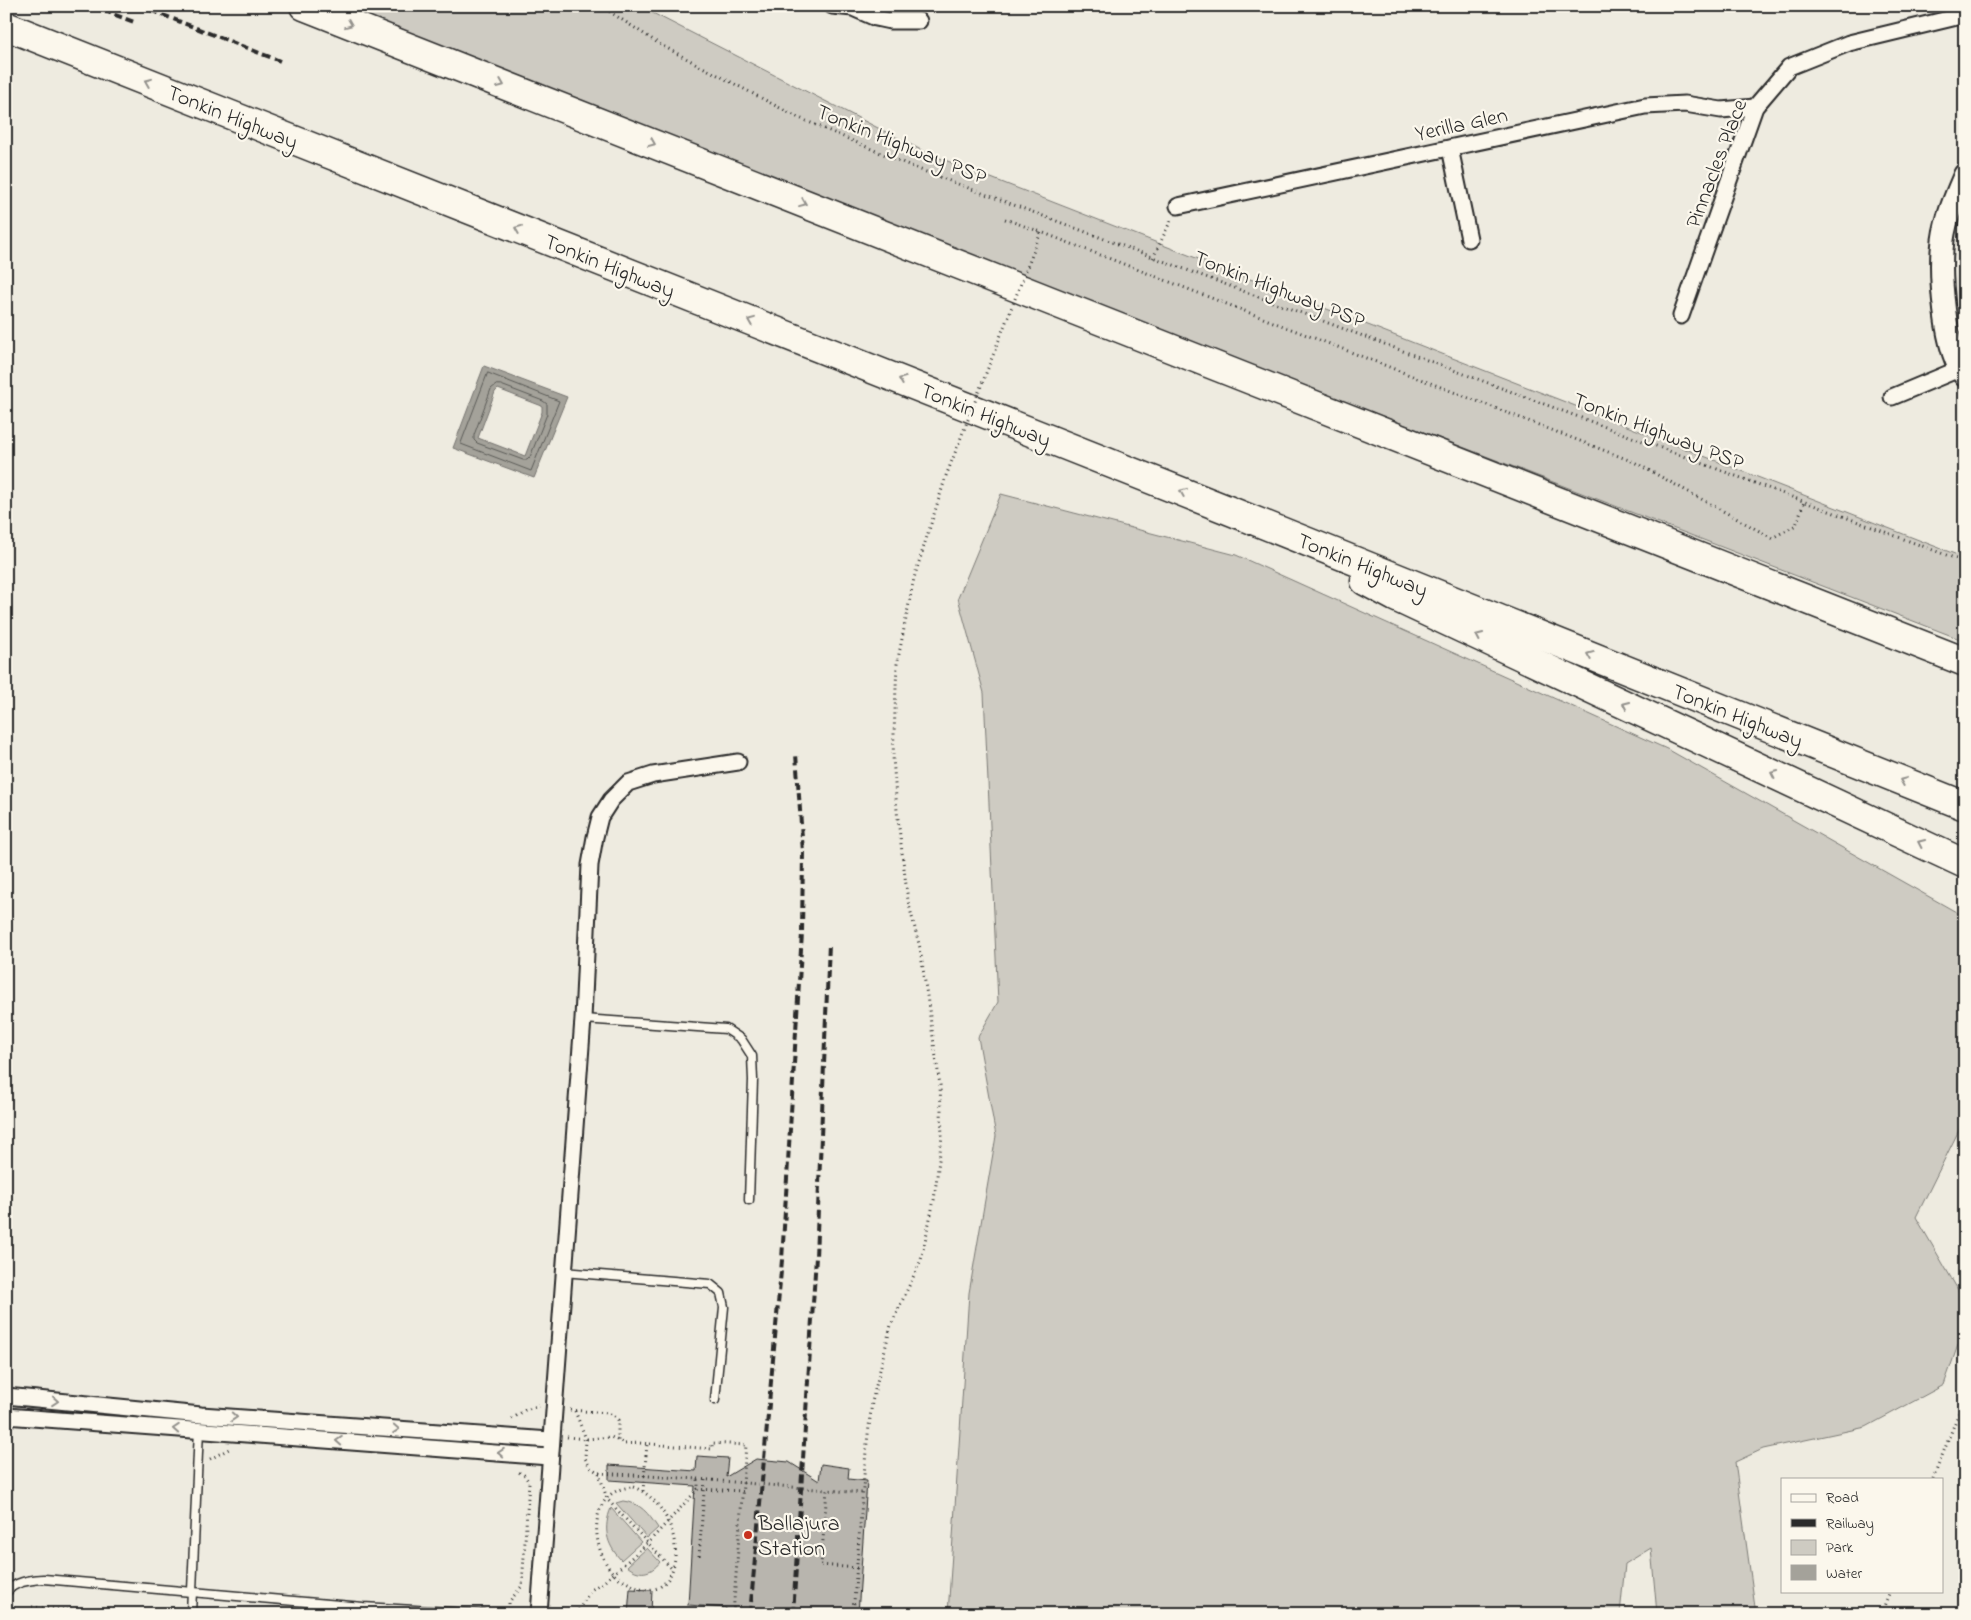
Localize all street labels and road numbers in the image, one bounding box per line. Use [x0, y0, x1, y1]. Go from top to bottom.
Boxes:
street label: Tonkin Highway [161, 78, 302, 161]
street label: Pinnacles Place [1679, 95, 1757, 233]
street label: Tonkin Highway PSP [811, 97, 991, 196]
street label: Yerilla Glen [1412, 101, 1511, 151]
street label: Tonkin Highway [538, 227, 679, 310]
street label: Tonkin Highway PSP [1188, 243, 1370, 339]
street label: Tonkin Highway [914, 376, 1055, 459]
street label: Tonkin Highway PSP [1567, 385, 1749, 481]
street label: Tonkin Highway [1291, 526, 1432, 609]
street label: Tonkin Highway [1666, 677, 1807, 760]

